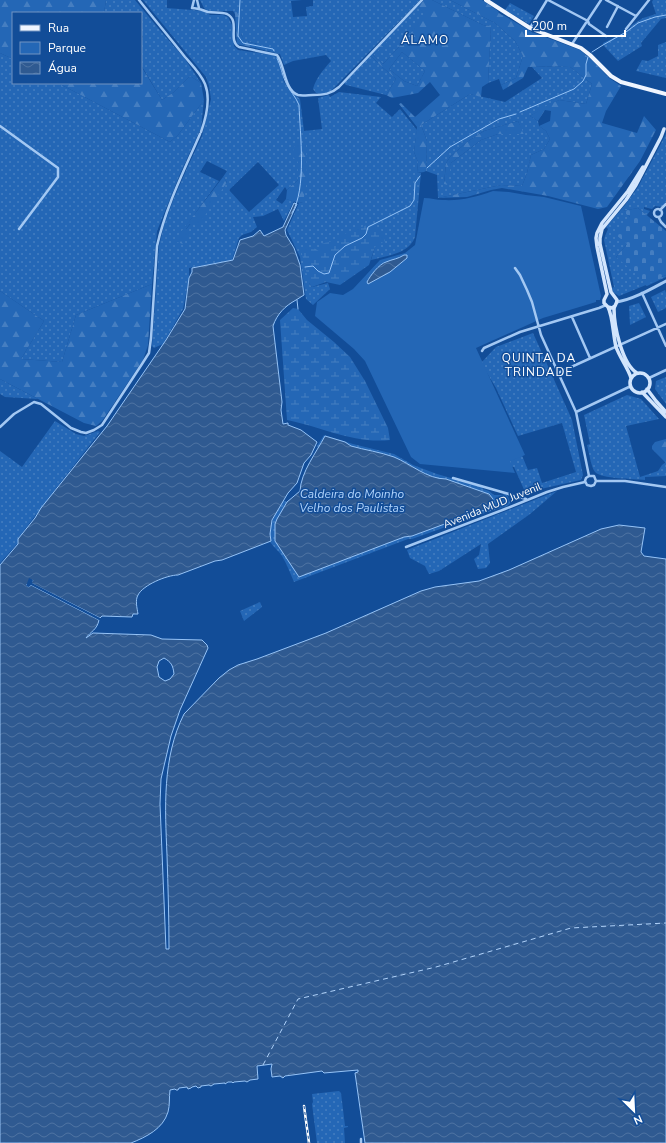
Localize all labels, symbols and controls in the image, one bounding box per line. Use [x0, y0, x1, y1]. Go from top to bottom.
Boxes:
legend [12, 12, 142, 84]
scale bar [526, 12, 625, 38]
text: 200 m [532, 18, 567, 34]
text: Rua [48, 20, 69, 36]
district label: ÁLAMO [401, 32, 449, 48]
text: Parque [48, 40, 86, 56]
text: Água [48, 60, 77, 76]
district label: QUINTA DA TRINDADE [502, 350, 576, 380]
street label: Avenida MUD Juvenil [441, 479, 544, 532]
water label: Caldeira do Moinho Velho dos Paulistas [299, 486, 405, 516]
north arrow [614, 1091, 654, 1131]
text: N [631, 1111, 645, 1128]

